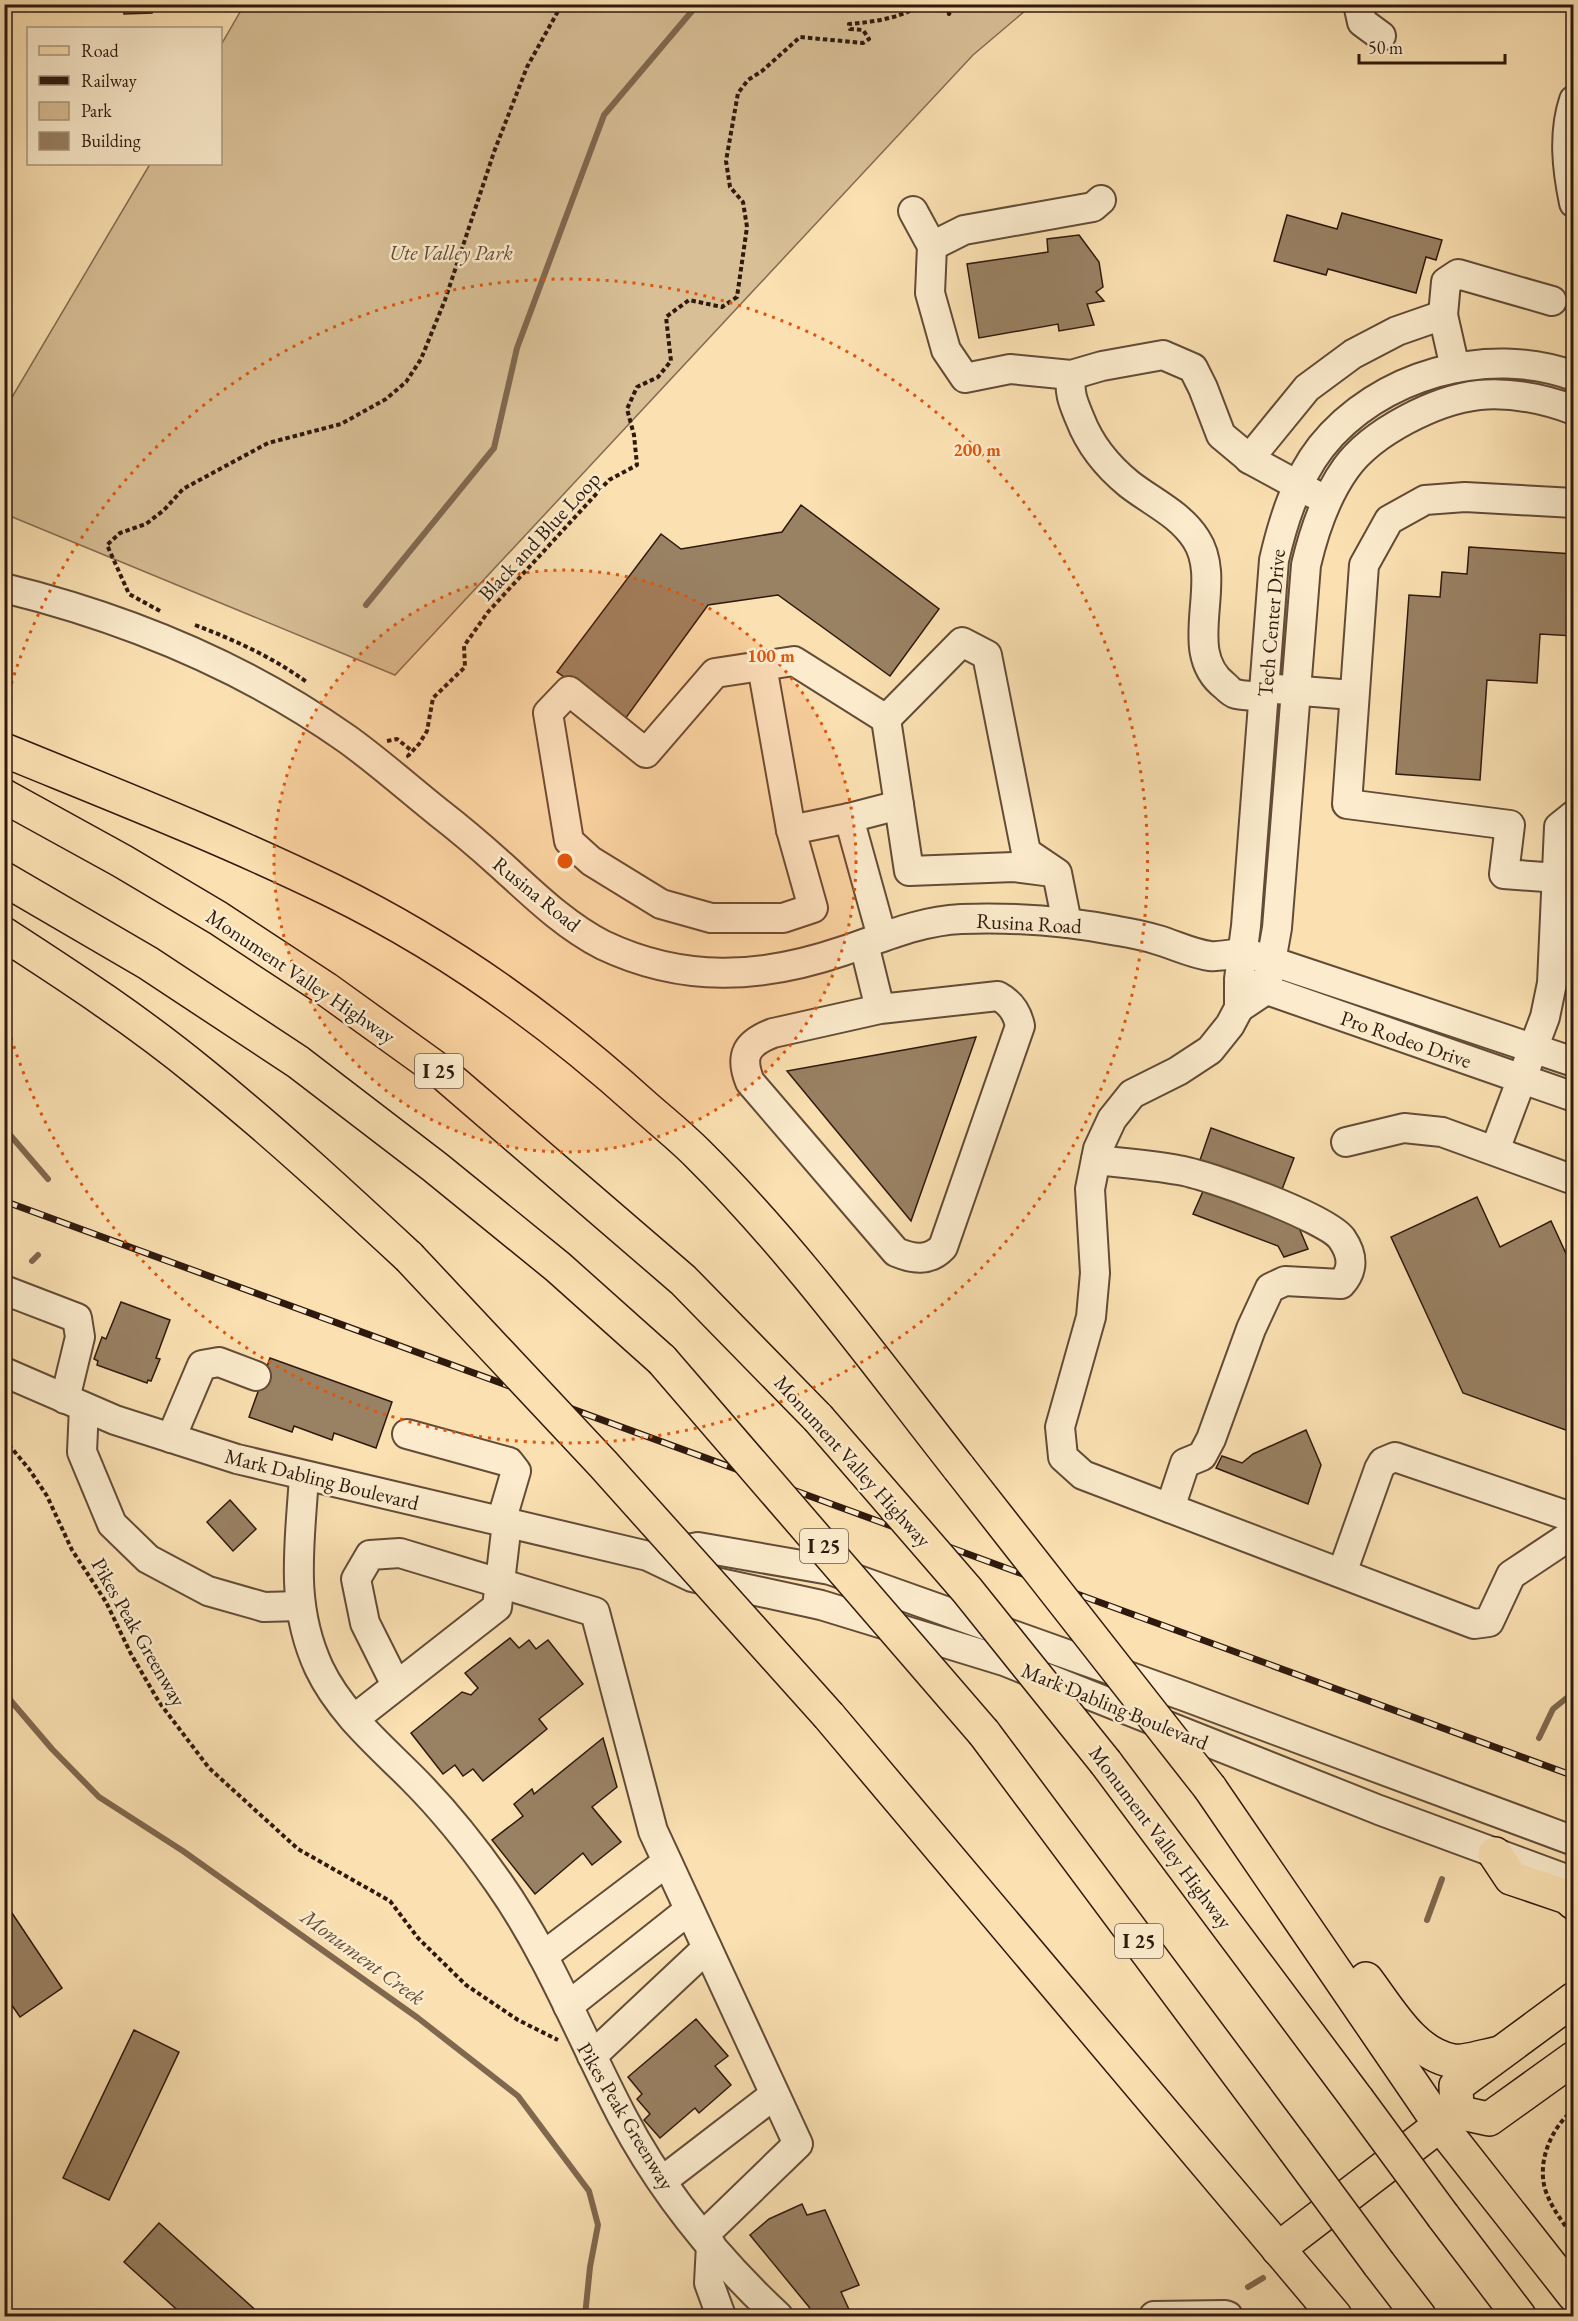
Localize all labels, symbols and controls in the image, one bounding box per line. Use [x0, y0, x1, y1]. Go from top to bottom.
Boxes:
legend [27, 27, 222, 165]
scale bar [1359, 27, 1504, 65]
text: 50 m [1368, 36, 1403, 59]
text: Road [81, 39, 120, 62]
text: Railway [81, 69, 137, 92]
text: Park [81, 99, 112, 122]
text: Building [81, 129, 141, 152]
park label: Ute Valley Park [389, 239, 513, 266]
text: 200 m [953, 438, 1001, 461]
street label: Black and Blue Loop [472, 466, 606, 606]
street label: Tech Center Drive [1251, 548, 1291, 698]
text: 100 m [747, 644, 795, 667]
street label: Rusina Road [487, 850, 587, 938]
centre of rings [555, 851, 575, 871]
street label: Monument Valley Highway [201, 903, 401, 1050]
street label: Rusina Road [976, 907, 1083, 939]
street label: Pro Rodeo Drive [1337, 1004, 1475, 1074]
road number: I 25 [415, 1054, 463, 1088]
street label: Monument Valley Highway [769, 1369, 938, 1553]
street label: Mark Dabling Boulevard [222, 1442, 422, 1516]
road number: I 25 [800, 1529, 848, 1563]
street label: Pikes Peak Greenway [85, 1553, 193, 1712]
street label: Mark Dabling Boulevard [1018, 1656, 1213, 1756]
street label: Monument Valley Highway [1083, 1740, 1239, 1935]
water label: Monument Creek [294, 1901, 431, 2012]
road number: I 25 [1115, 1924, 1163, 1958]
street label: Pikes Peak Greenway [571, 2037, 681, 2195]

